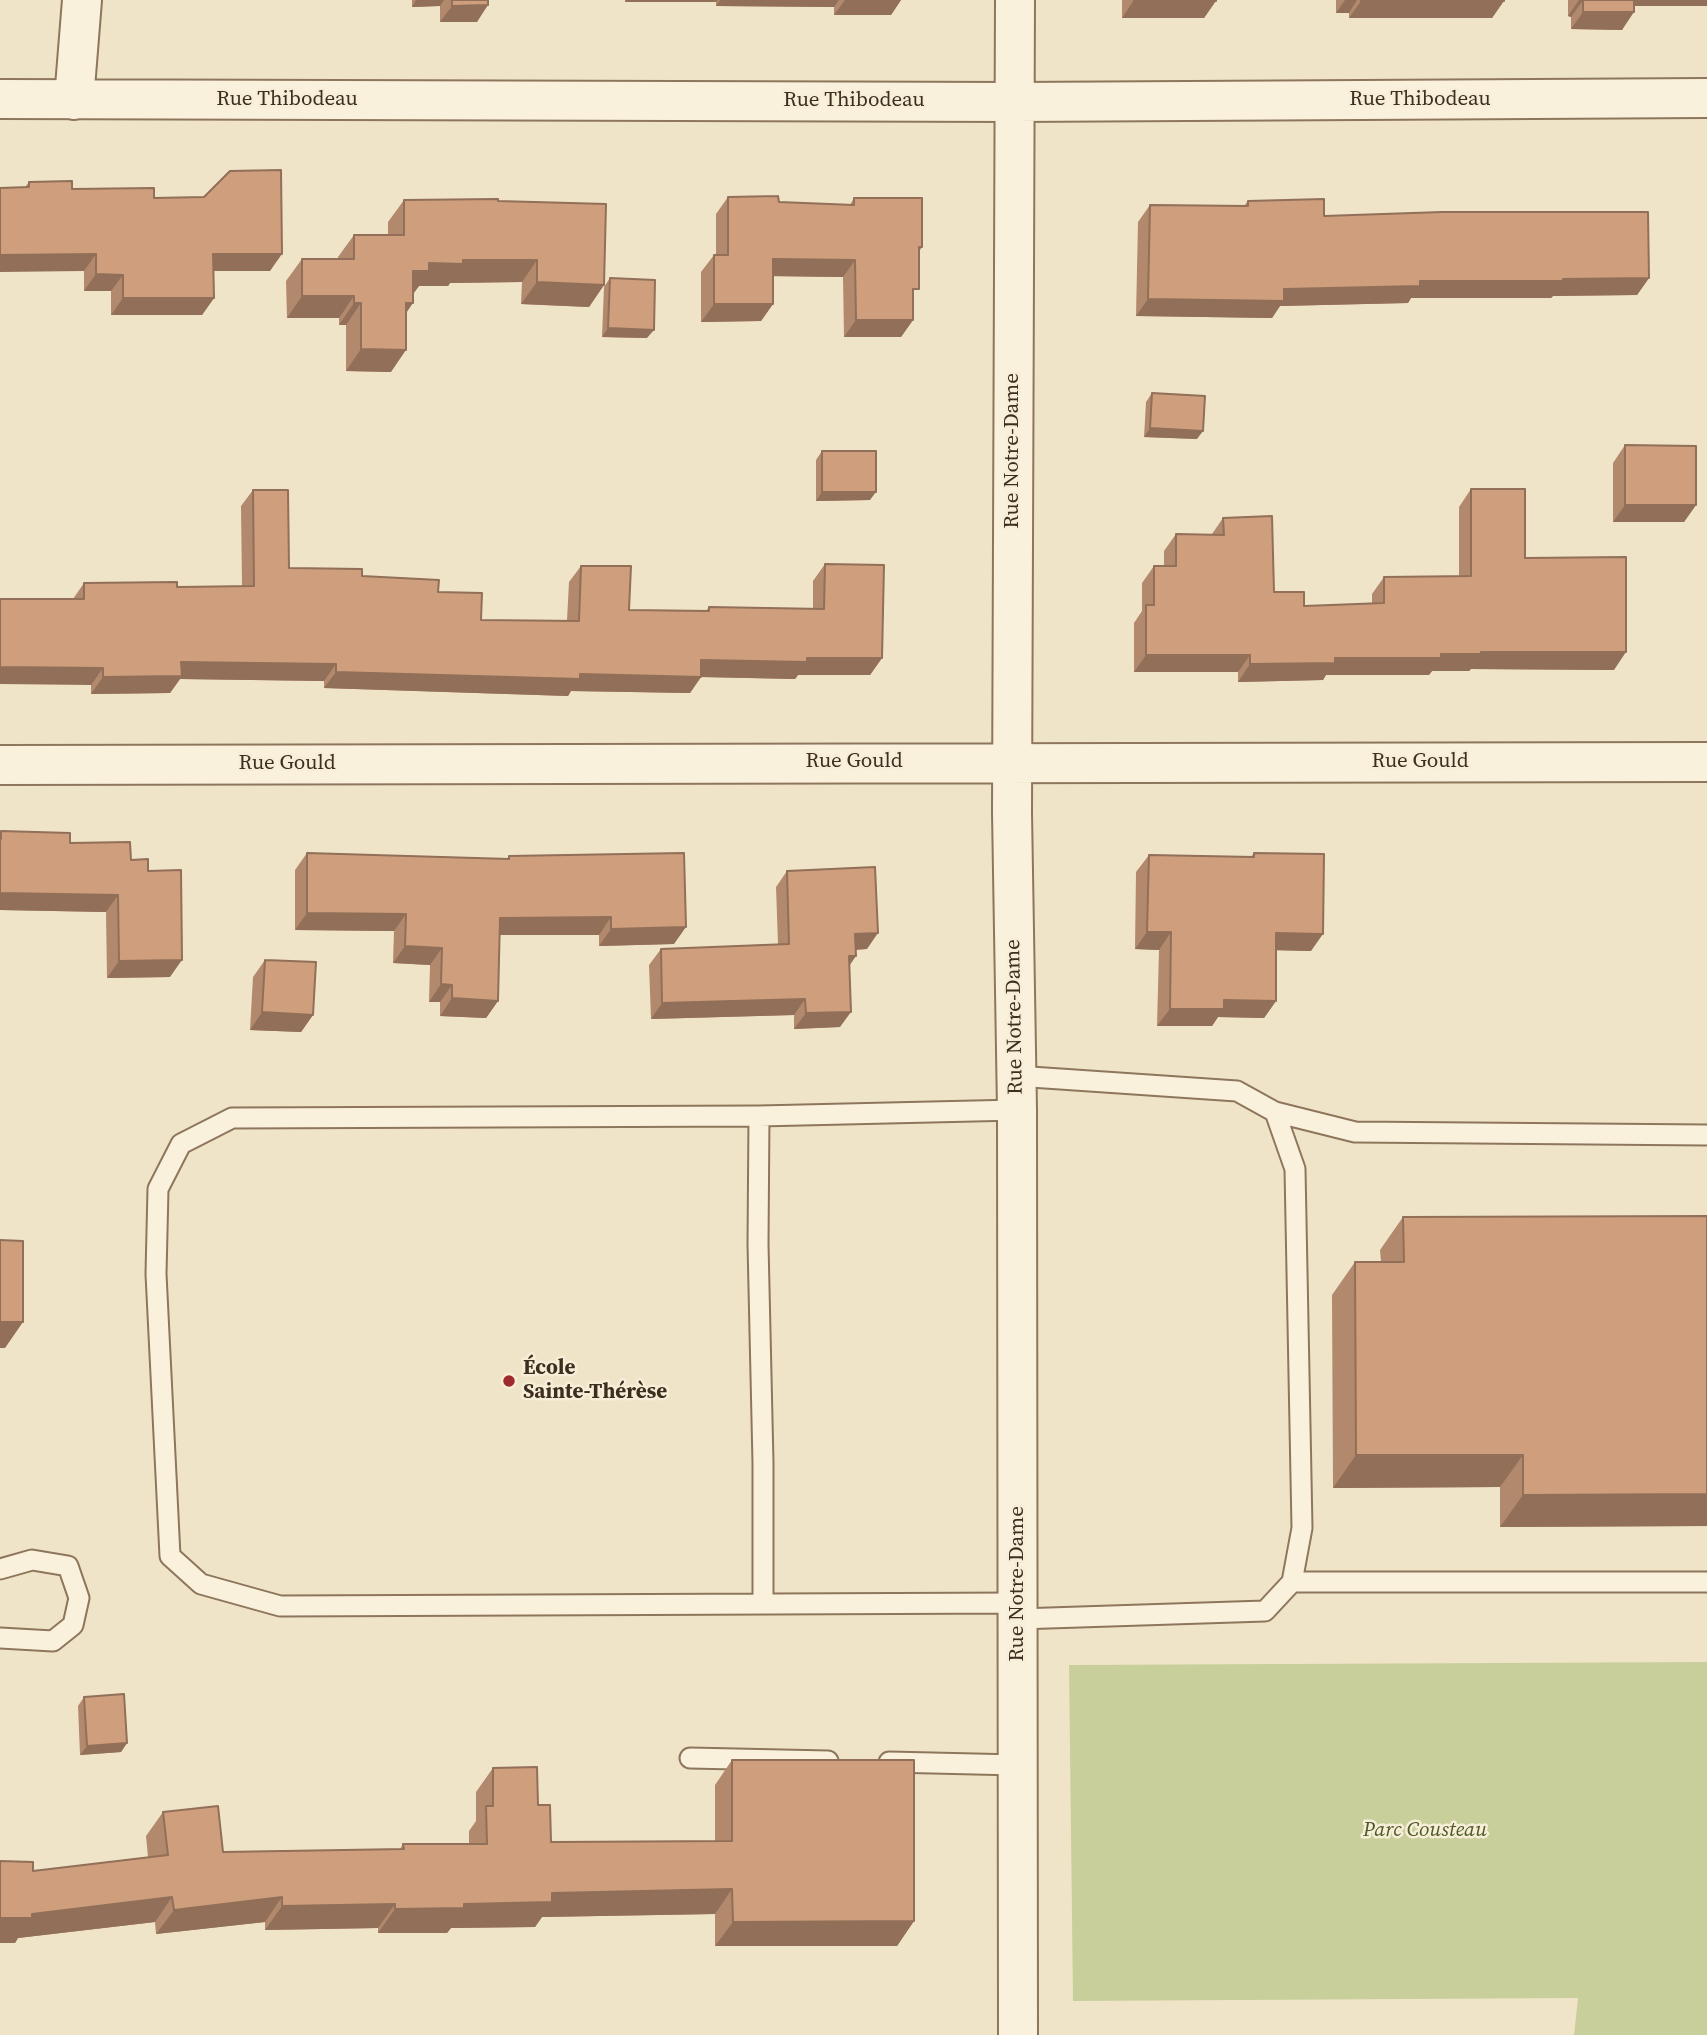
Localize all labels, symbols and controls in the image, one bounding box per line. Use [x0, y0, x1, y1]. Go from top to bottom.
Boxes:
street label: Rue Thibodeau [216, 87, 358, 113]
street label: Rue Thibodeau [1349, 87, 1491, 113]
street label: Rue Thibodeau [783, 88, 925, 114]
street label: Rue Notre-Dame [1000, 373, 1026, 529]
street label: Rue Gould [805, 749, 903, 775]
street label: Rue Gould [1371, 749, 1469, 775]
street label: Rue Gould [238, 751, 336, 777]
street label: Rue Notre-Dame [1001, 939, 1029, 1095]
place label: École Sainte-Thérèse [523, 1356, 667, 1406]
marker: École Sainte-Thérèse [501, 1373, 517, 1389]
street label: Rue Notre-Dame [1005, 1506, 1031, 1662]
park label: Parc Cousteau [1363, 1818, 1487, 1844]

